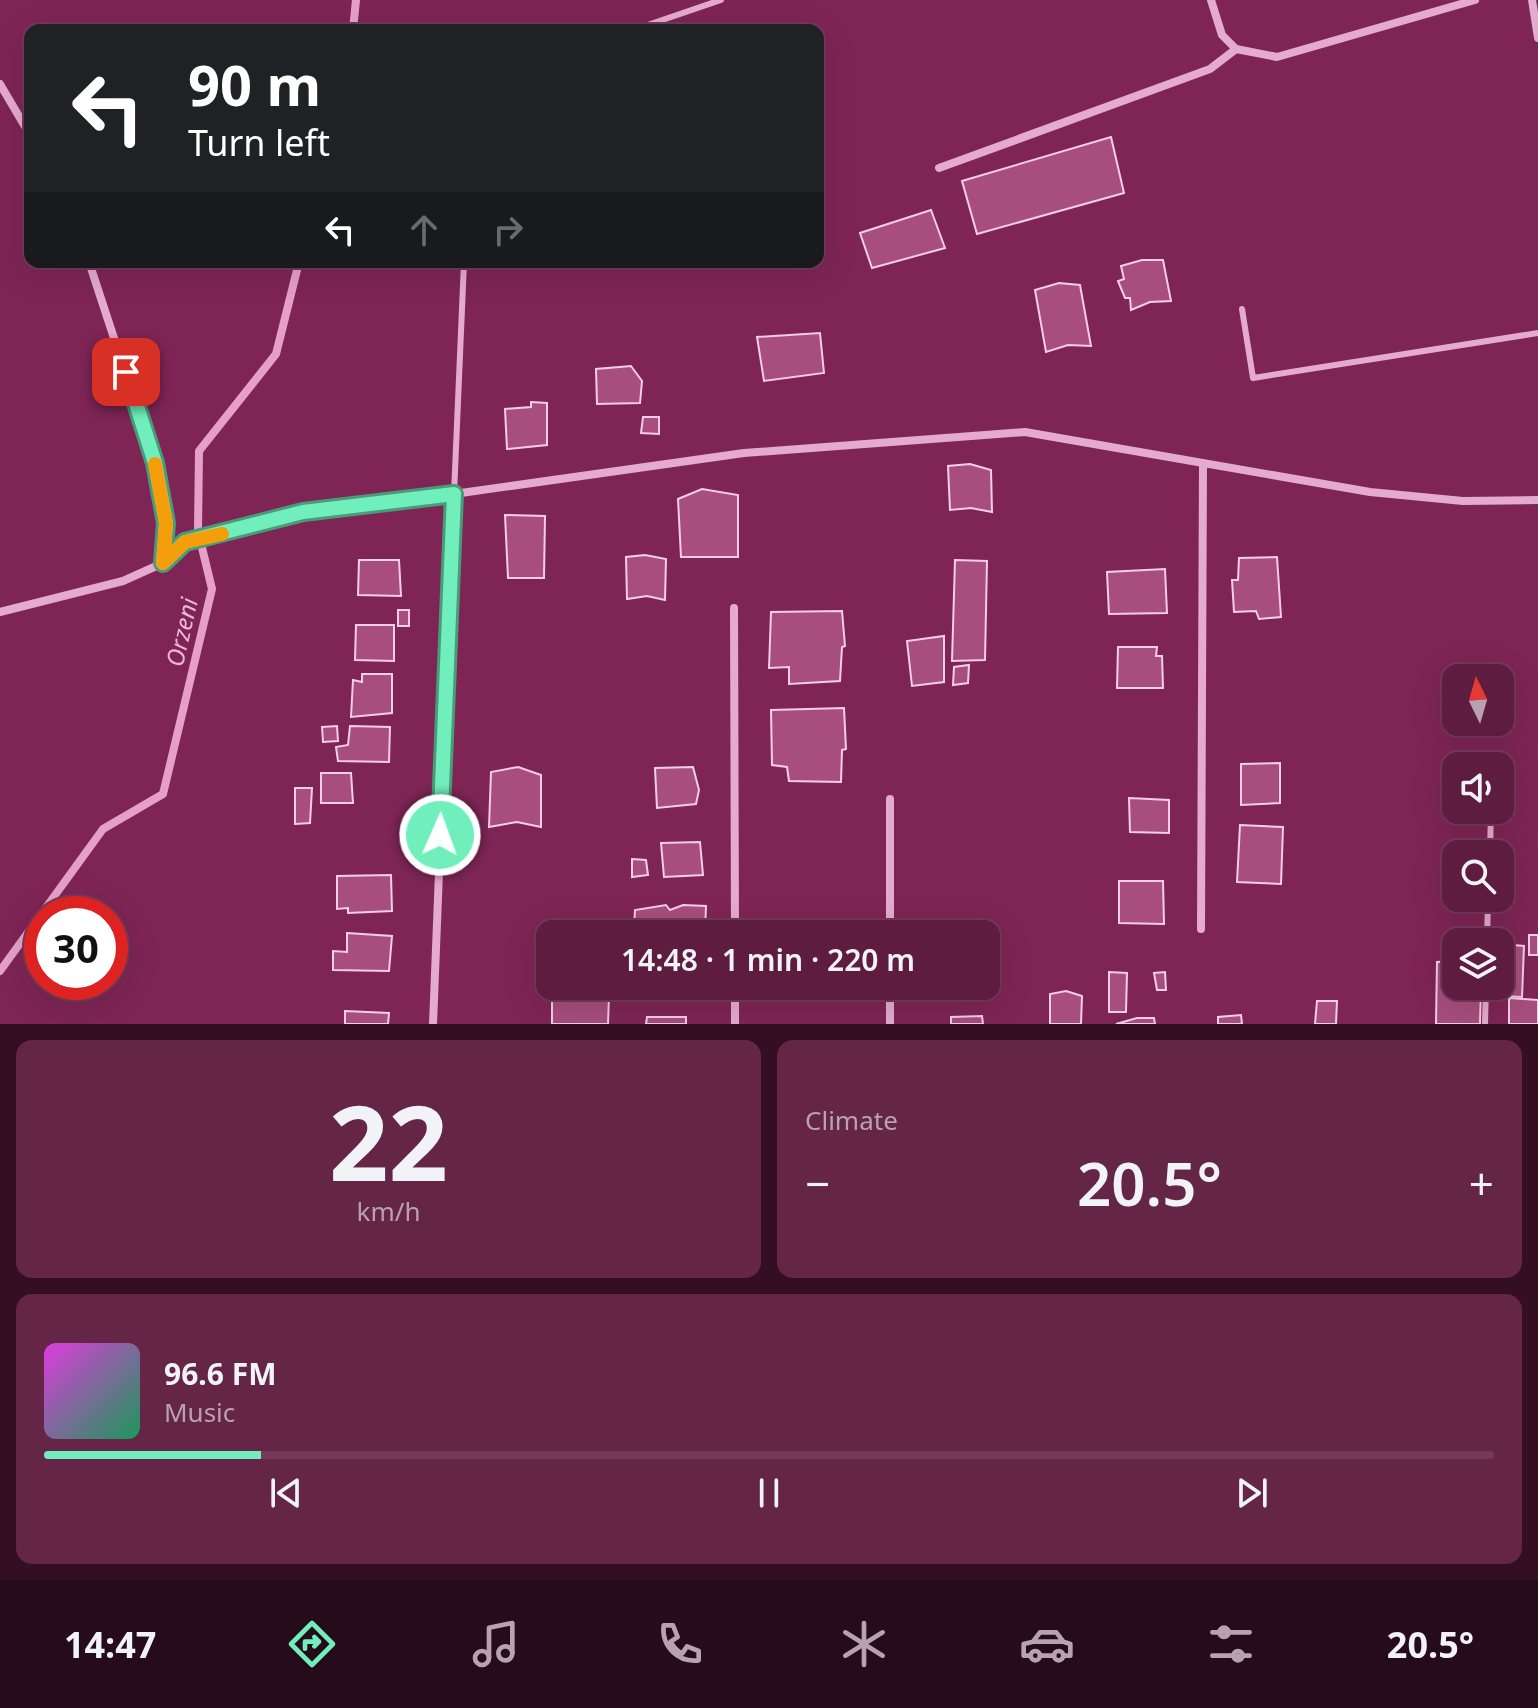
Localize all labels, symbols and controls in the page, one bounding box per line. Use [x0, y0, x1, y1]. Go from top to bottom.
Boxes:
text: 90 m [188, 46, 321, 122]
icon: left [56, 56, 160, 160]
text: Turn left [188, 118, 330, 167]
icon: left [318, 208, 362, 252]
icon: ahead [402, 208, 446, 252]
icon: right [486, 208, 530, 252]
pin [92, 338, 160, 406]
icon: arrive [104, 350, 148, 394]
water label: Orzeni [157, 594, 205, 670]
north arrow [1442, 664, 1514, 736]
map controls [1442, 664, 1514, 1000]
button: sound [1442, 752, 1514, 824]
position arrow [398, 793, 482, 877]
button: search [1442, 840, 1514, 912]
speed limit sign: 30 [24, 896, 128, 1000]
button: layers [1442, 928, 1514, 1000]
text: 14:48 · 1 min · 220 m [621, 939, 915, 980]
text: 22 [329, 1070, 448, 1211]
text: Climate [805, 1102, 898, 1138]
text: 20.5° [1077, 1142, 1222, 1224]
text: − [805, 1153, 830, 1213]
text: + [1469, 1153, 1494, 1213]
text: km/h [357, 1193, 420, 1229]
text: 96.6 FM [164, 1353, 276, 1394]
text: Music [164, 1394, 235, 1430]
icon: previous [264, 1471, 308, 1515]
icon: pause [747, 1471, 791, 1515]
icon: next [1230, 1471, 1274, 1515]
icon: directions [284, 1616, 340, 1672]
icon: music [468, 1616, 524, 1672]
icon: phone [652, 1616, 708, 1672]
icon: climate [836, 1616, 892, 1672]
icon: car [1019, 1616, 1075, 1672]
icon: filters [1203, 1616, 1259, 1672]
text: 14:47 [64, 1620, 156, 1669]
text: 20.5° [1387, 1620, 1474, 1669]

